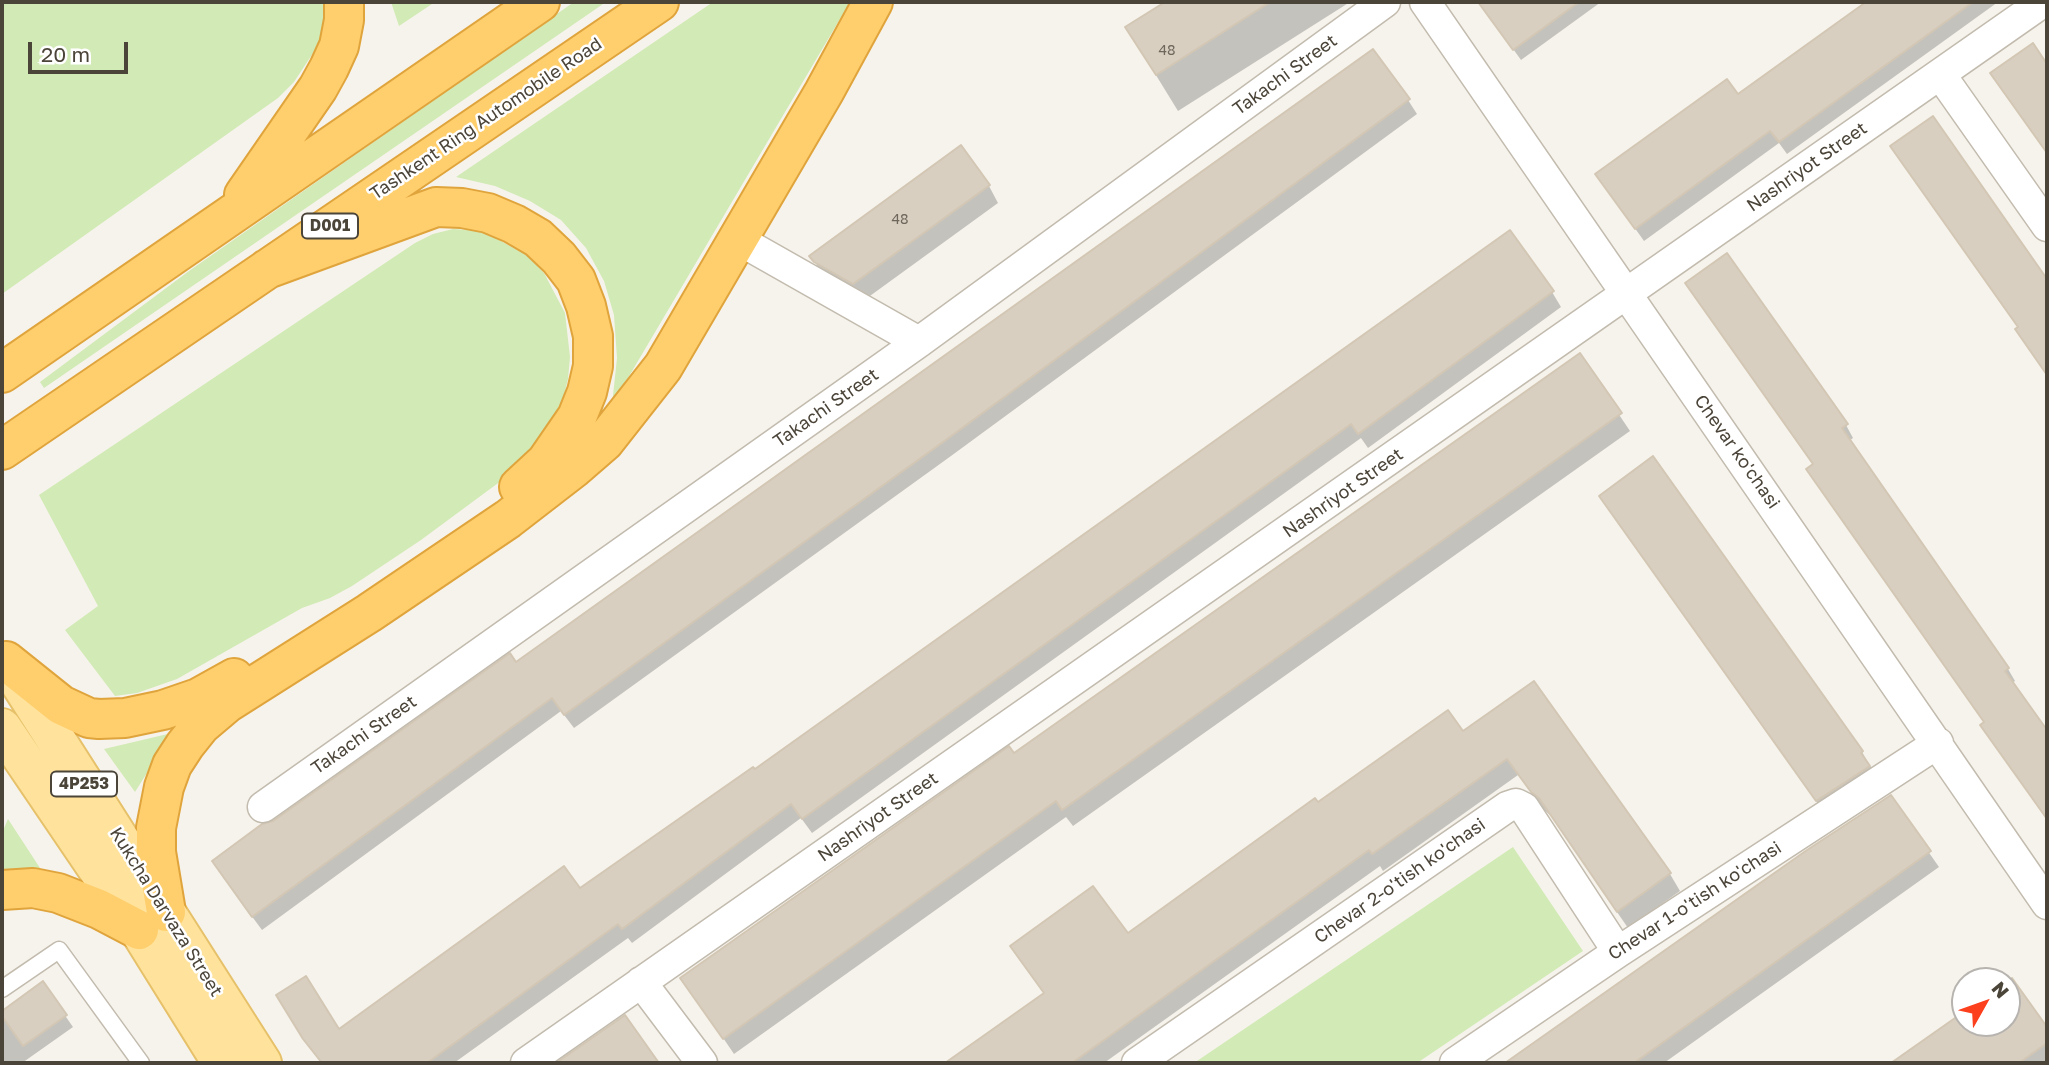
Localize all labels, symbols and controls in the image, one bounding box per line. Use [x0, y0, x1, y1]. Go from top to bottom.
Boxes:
scale bar [32, 28, 131, 72]
street label: Takachi Street [1229, 30, 1341, 120]
street label: Tashkent Ring Automobile Road [366, 33, 606, 205]
text: 20 m [41, 41, 90, 67]
house number: 48 [1158, 43, 1176, 59]
street label: Nashriyot Street [1743, 117, 1871, 217]
house number: 48 [891, 212, 909, 228]
road number: D001 [302, 214, 358, 238]
street label: Takachi Street [769, 364, 883, 452]
street label: Chevar ko'chasi [1690, 391, 1784, 513]
street label: Nashriyot Street [1279, 443, 1407, 543]
street label: Takachi Street [307, 691, 421, 779]
street label: Nashriyot Street [814, 767, 942, 867]
road number: 4Р253 [51, 772, 117, 796]
street label: Chevar 2-o'tish ko'chasi [1310, 814, 1490, 948]
street label: Kukcha Darvaza Street [105, 823, 227, 1001]
street label: Chevar 1-o'tish ko'chasi [1604, 837, 1786, 965]
north arrow [1951, 967, 2021, 1037]
text: N [1987, 977, 2014, 1002]

